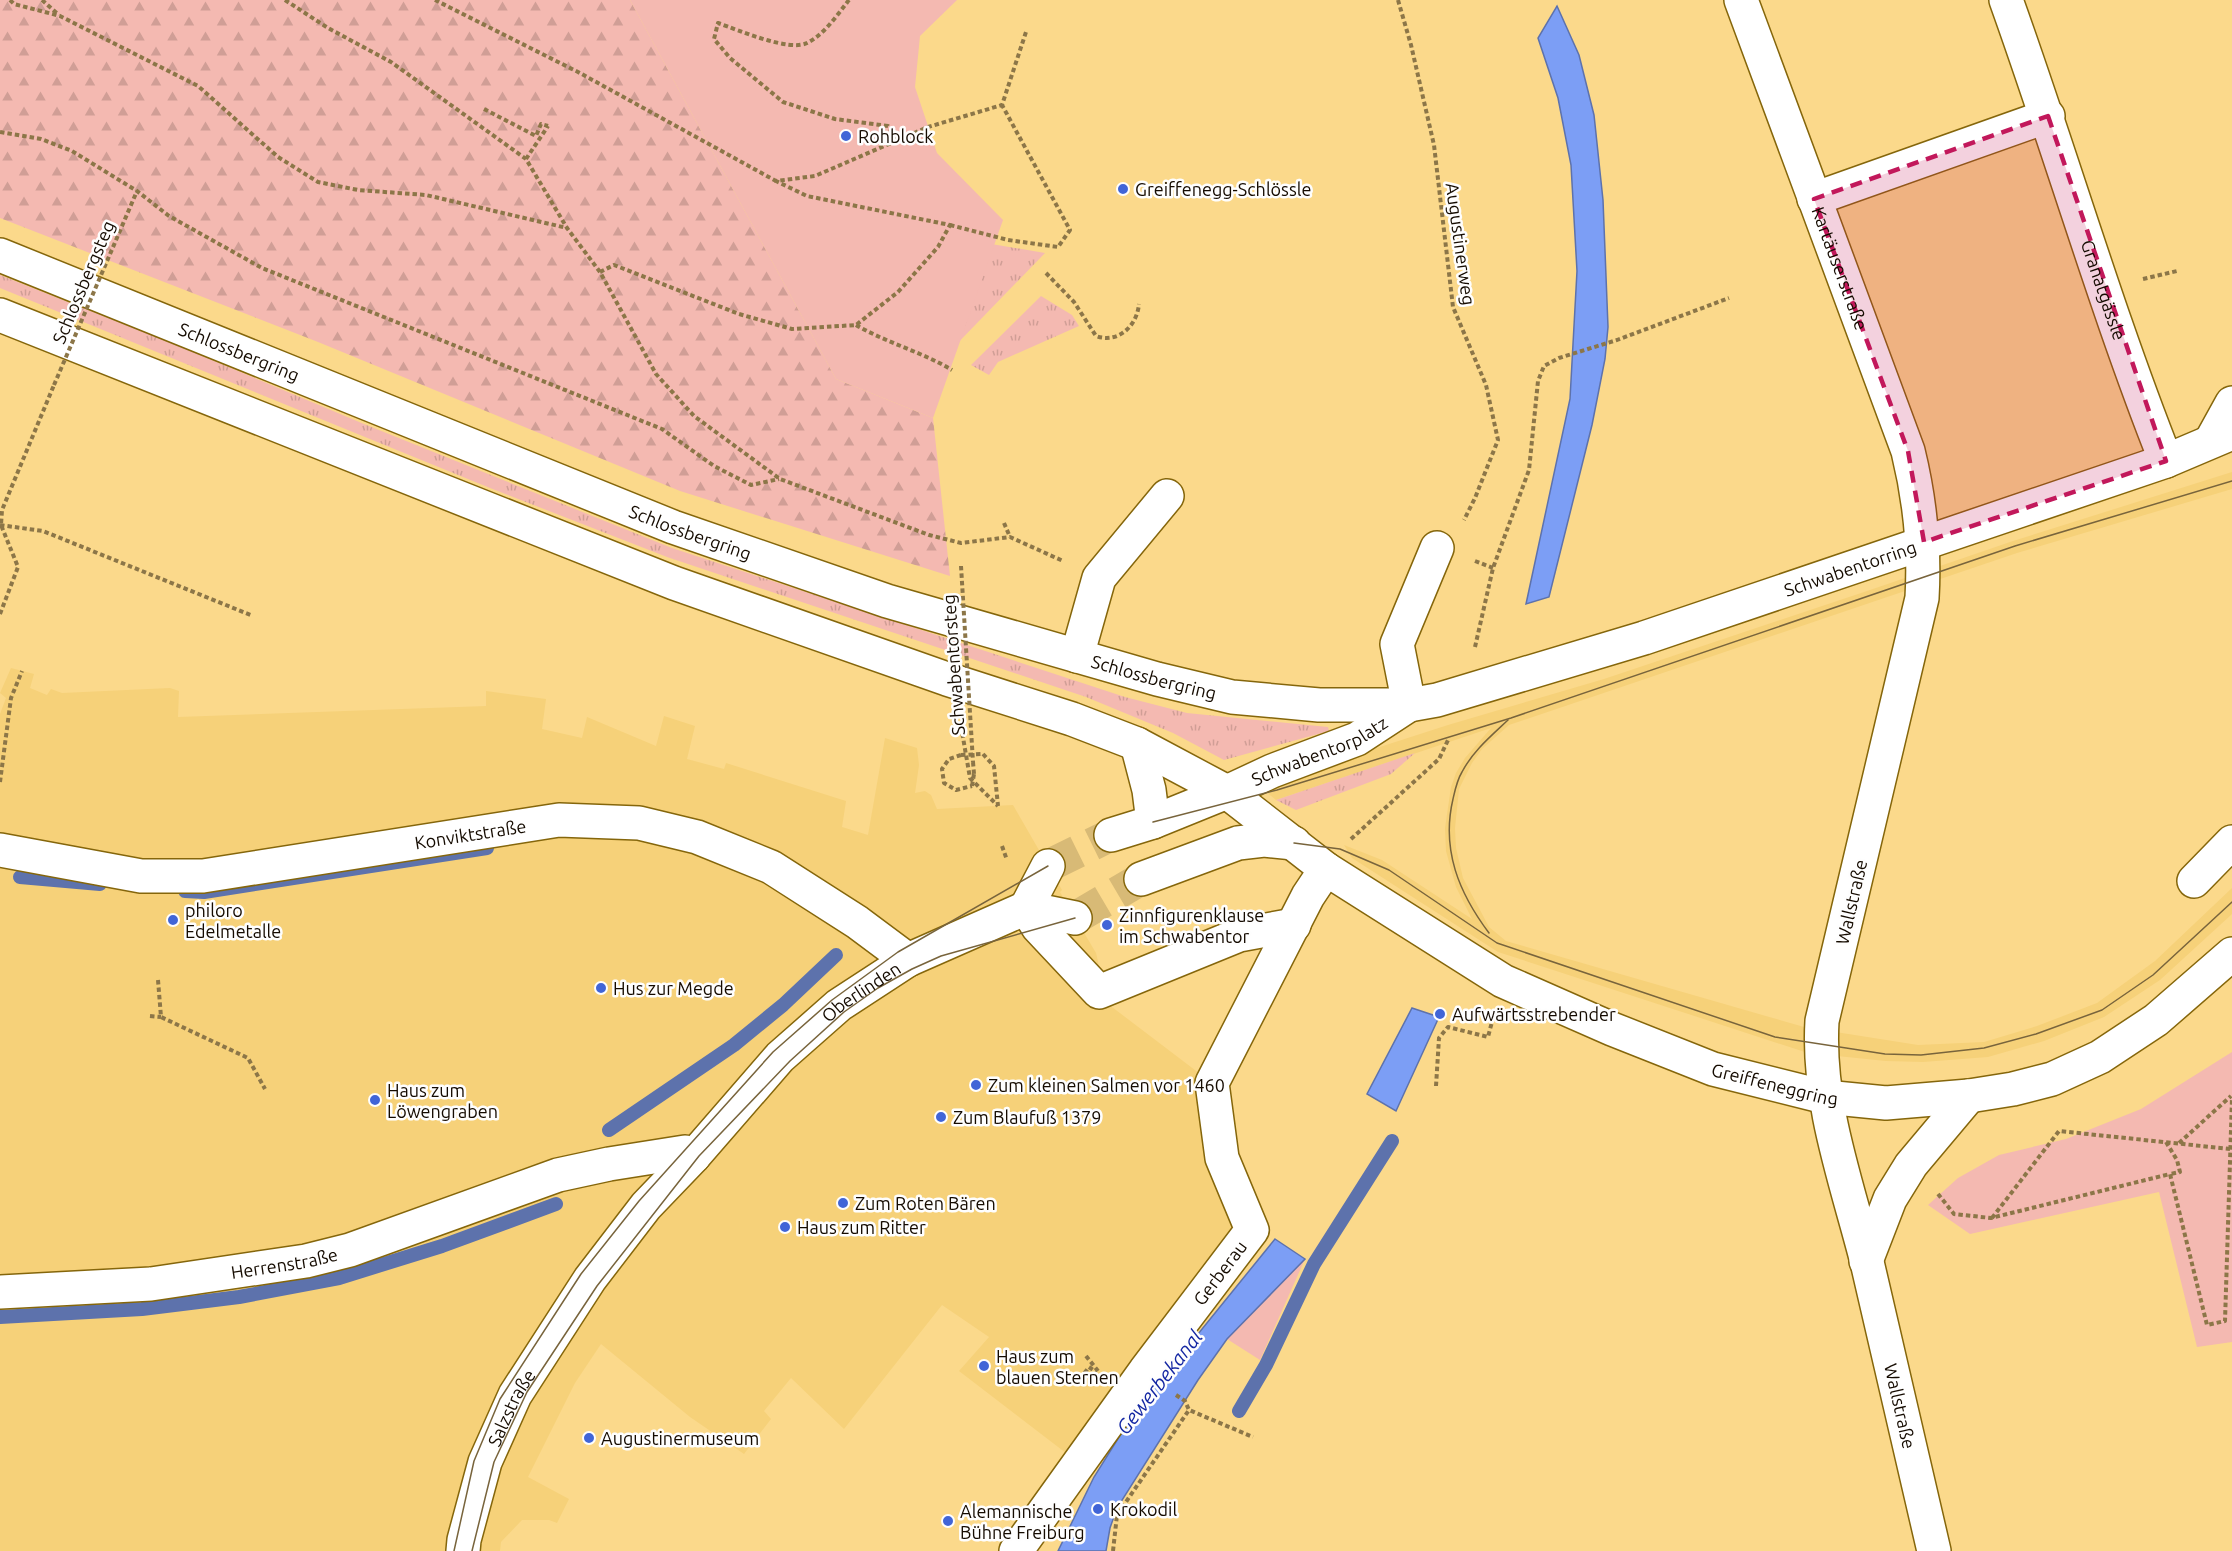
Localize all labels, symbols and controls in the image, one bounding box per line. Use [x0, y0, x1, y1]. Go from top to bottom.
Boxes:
place label: Rohblock [858, 126, 933, 146]
marker: Rohblock [839, 129, 853, 143]
place label: Greiffenegg-Schlössle [1135, 179, 1311, 199]
street label: Augustinerweg [1443, 181, 1479, 307]
marker: Greiffenegg-Schlössle [1116, 182, 1130, 196]
street label: Kartäuserstraße [1808, 204, 1872, 333]
street label: Schlossbergsteg [48, 217, 118, 347]
street label: Granatgässle [2078, 237, 2130, 343]
street label: Schlossbergring [176, 318, 302, 385]
street label: Schlossbergring [626, 500, 754, 563]
street label: Schwabentorring [1781, 536, 1919, 600]
street label: Schwabentorsteg [938, 594, 968, 736]
street label: Schlossbergring [1089, 651, 1219, 703]
street label: Schwabentorplatz [1248, 712, 1391, 789]
street label: Konviktstraße [413, 815, 528, 853]
street label: Wallstraße [1832, 858, 1870, 946]
place label: philoro Edelmetalle [185, 900, 281, 941]
place label: Zinnfigurenklause im Schwabentor [1119, 905, 1264, 946]
marker: philoro Edelmetalle [166, 913, 180, 927]
marker: Zinnfigurenklause im Schwabentor [1100, 918, 1114, 932]
street label: Oberlinden [817, 958, 904, 1026]
place label: Hus zur Megde [613, 978, 734, 998]
marker: Hus zur Megde [594, 981, 608, 995]
place label: Aufwärtsstrebender [1452, 1004, 1616, 1024]
marker: Aufwärtsstrebender [1433, 1007, 1447, 1021]
street label: Greiffeneggring [1710, 1059, 1839, 1108]
place label: Zum kleinen Salmen vor 1460 [988, 1075, 1225, 1095]
marker: Zum kleinen Salmen vor 1460 [969, 1078, 983, 1092]
place label: Haus zum Löwengraben [387, 1080, 498, 1121]
marker: Haus zum Löwengraben [368, 1093, 382, 1107]
place label: Zum Blaufuß 1379 [953, 1107, 1101, 1127]
marker: Zum Blaufuß 1379 [934, 1110, 948, 1124]
place label: Zum Roten Bären [855, 1193, 996, 1213]
marker: Zum Roten Bären [836, 1196, 850, 1210]
place label: Haus zum Ritter [797, 1217, 926, 1237]
marker: Haus zum Ritter [778, 1220, 792, 1234]
street label: Gerberau [1189, 1236, 1250, 1309]
street label: Herrenstraße [229, 1244, 340, 1282]
water label: Gewerbekanal [1111, 1325, 1207, 1439]
place label: Haus zum blauen Sternen [996, 1346, 1119, 1387]
marker: Haus zum blauen Sternen [977, 1359, 991, 1373]
street label: Wallstraße [1881, 1362, 1920, 1451]
street label: Salzstraße [483, 1366, 539, 1449]
place label: Augustinermuseum [601, 1428, 759, 1448]
marker: Augustinermuseum [582, 1431, 596, 1445]
place label: Krokodil [1110, 1499, 1177, 1519]
place label: Alemannische Bühne Freiburg [960, 1501, 1085, 1542]
marker: Krokodil [1091, 1502, 1105, 1516]
marker: Alemannische Bühne Freiburg [941, 1514, 955, 1528]

